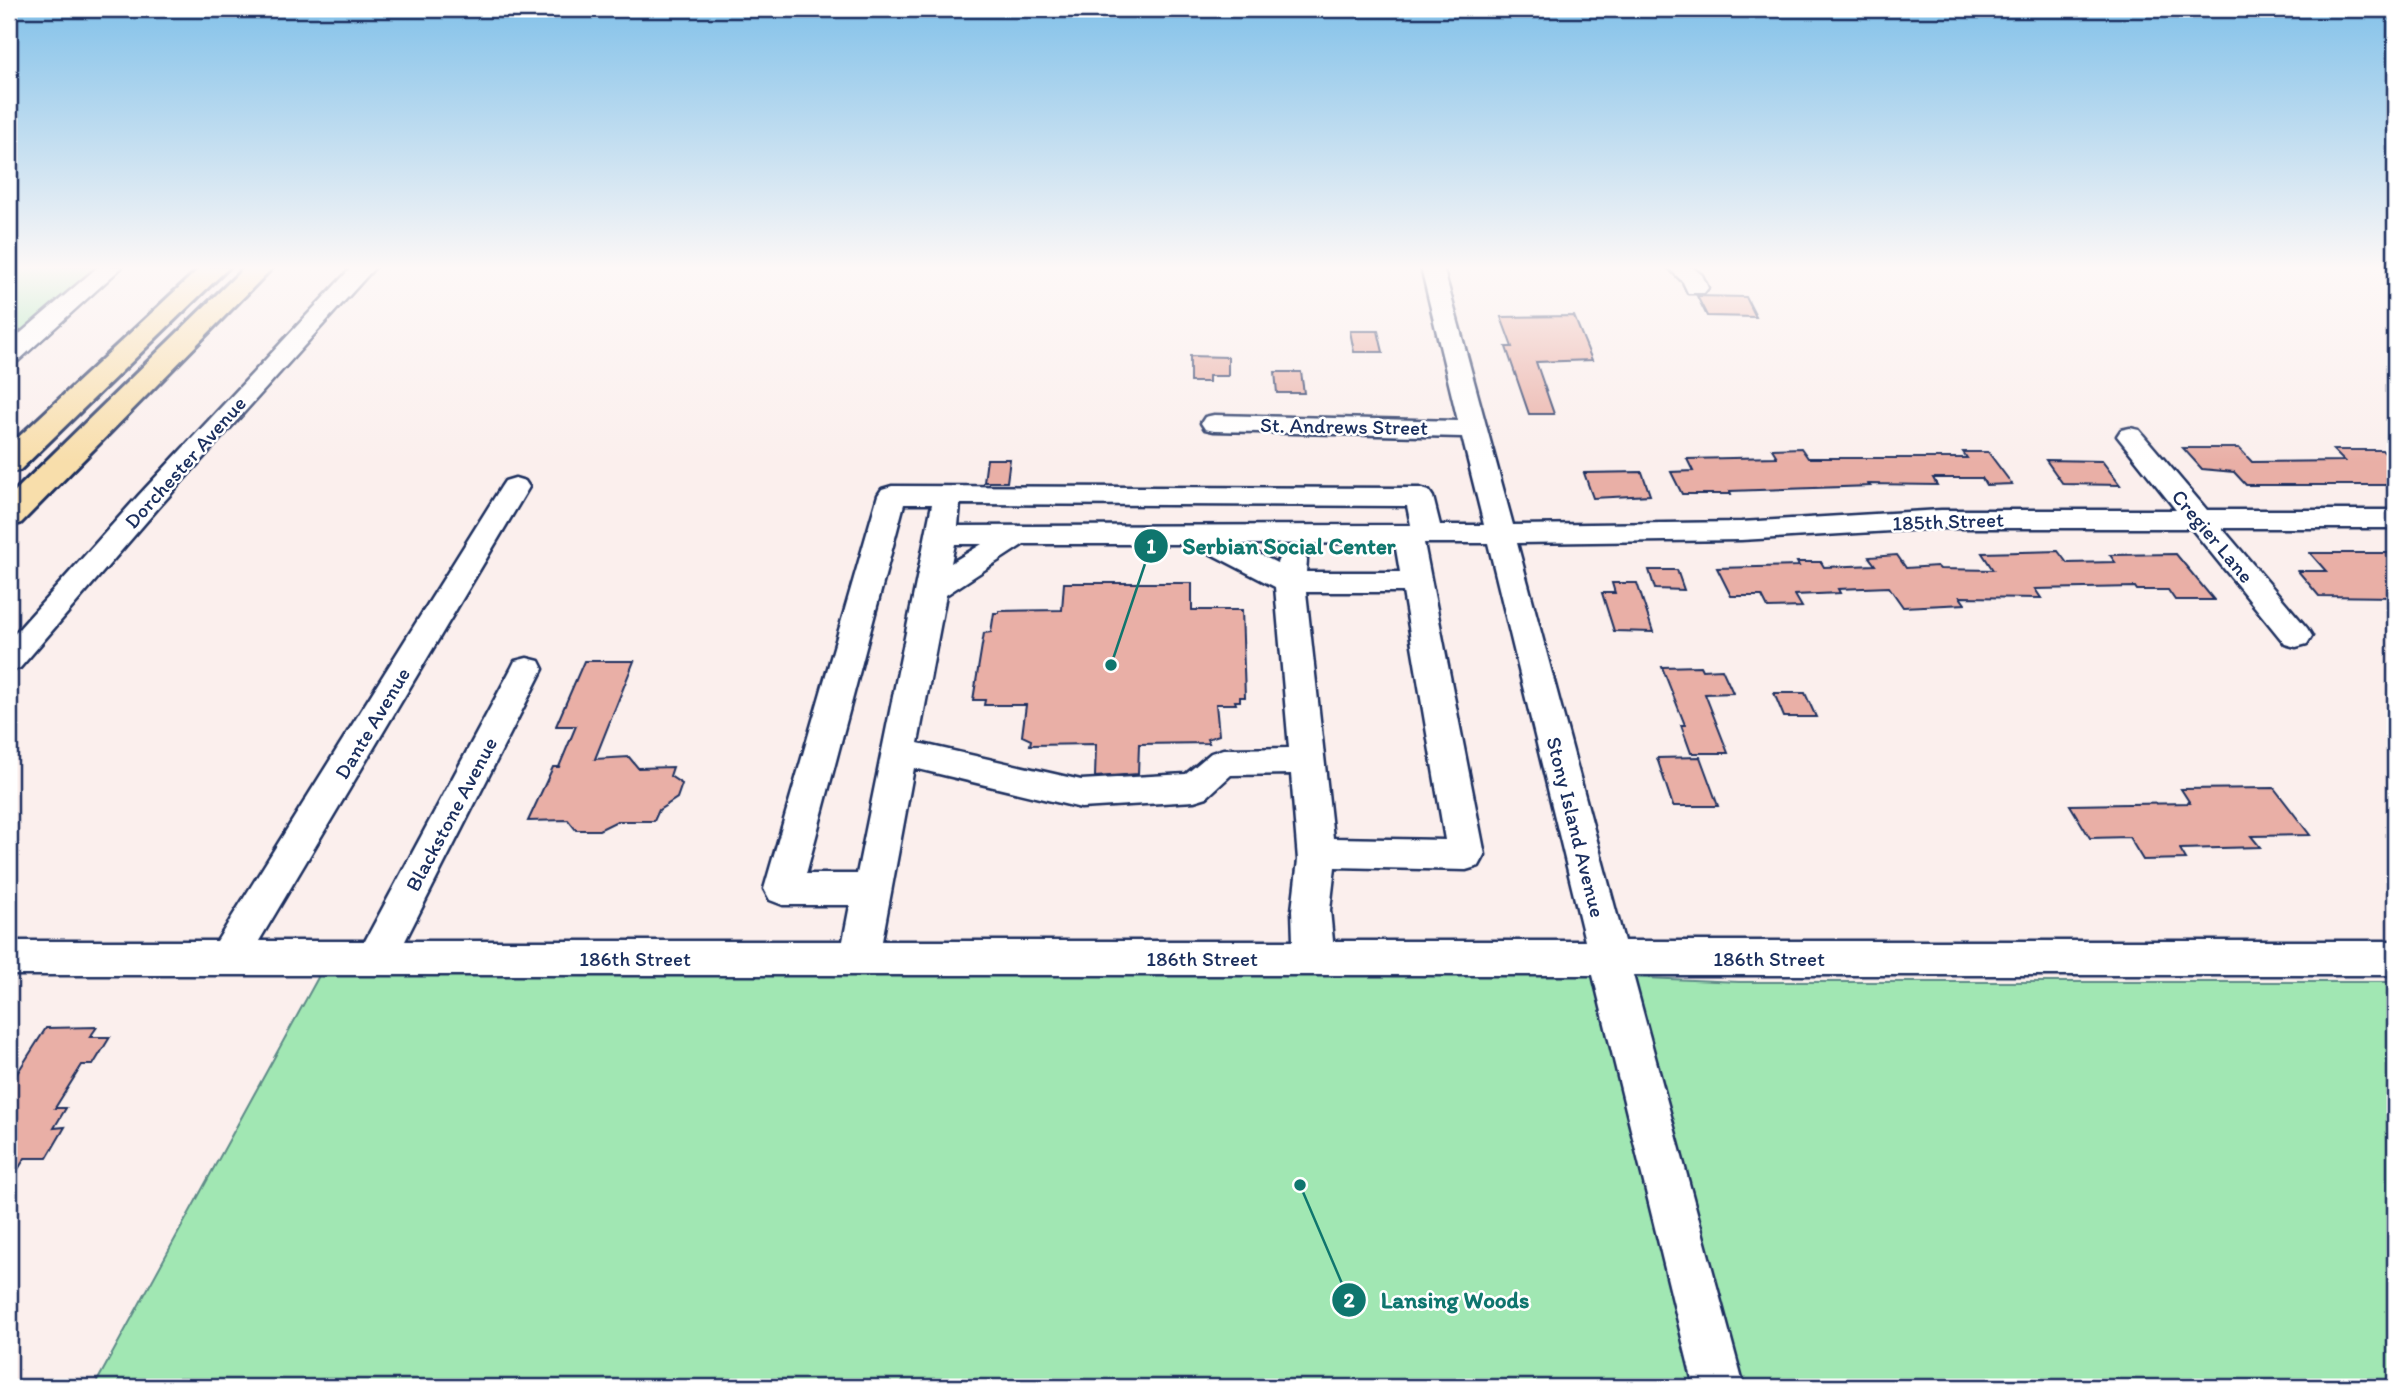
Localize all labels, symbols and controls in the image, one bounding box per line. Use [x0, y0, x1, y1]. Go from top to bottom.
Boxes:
street label: Dorchester Avenue [119, 391, 251, 533]
street label: St. Andrews Street [1260, 412, 1428, 440]
street label: Cregier Lane [2167, 484, 2259, 588]
street label: 185th Street [1892, 507, 2004, 535]
callout: Serbian Social Center [1134, 524, 1410, 568]
text: Serbian Social Center [1182, 532, 1396, 560]
text: 1 [1146, 533, 1156, 558]
street label: Dante Avenue [329, 663, 415, 783]
street label: Blackstone Avenue [400, 733, 502, 895]
street label: Stony Island Avenue [1541, 734, 1611, 920]
street label: 186th Street [579, 946, 691, 971]
street label: 186th Street [1146, 946, 1258, 971]
street label: 186th Street [1713, 946, 1825, 971]
callout: Lansing Woods [1332, 1278, 1543, 1322]
text: Lansing Woods [1381, 1286, 1529, 1314]
text: 2 [1343, 1287, 1355, 1312]

